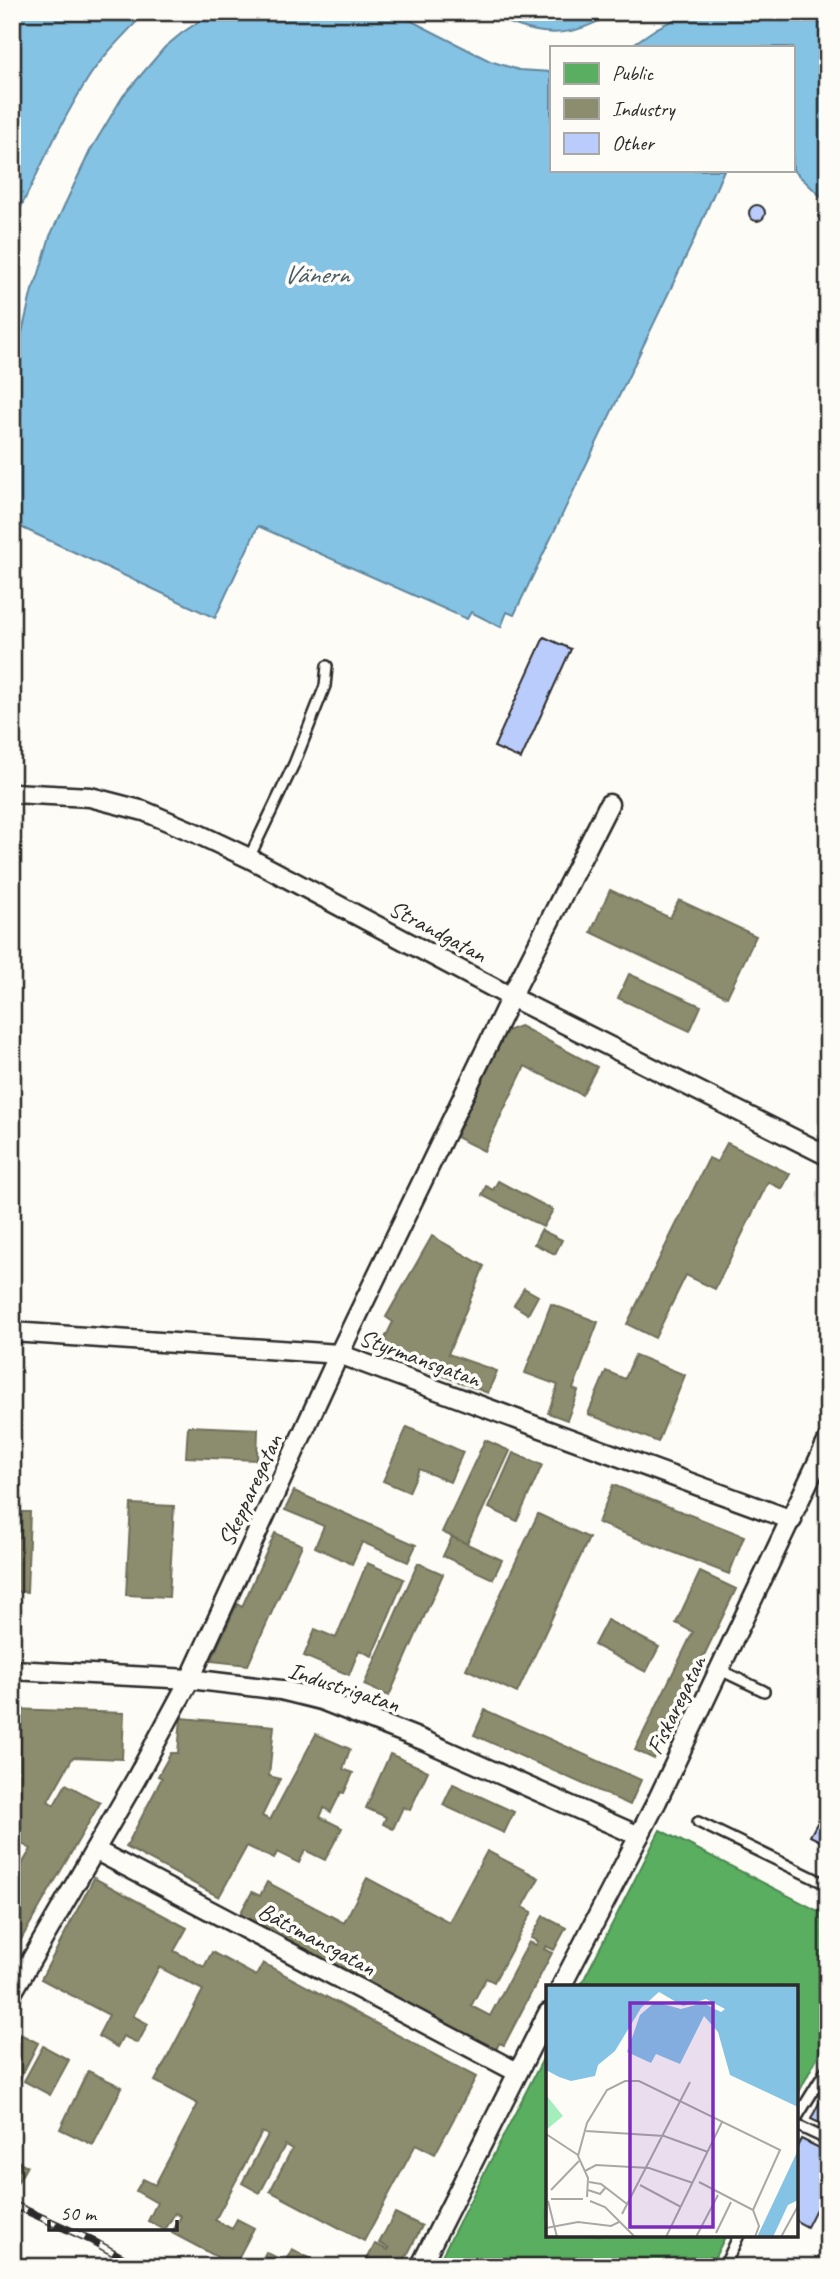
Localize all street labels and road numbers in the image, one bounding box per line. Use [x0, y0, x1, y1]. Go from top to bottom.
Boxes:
street label: Strandgatan [384, 893, 493, 970]
street label: Styrmansgatan [355, 1322, 486, 1394]
street label: Skepparegatan [211, 1428, 290, 1551]
street label: Fiskaregatan [639, 1650, 713, 1759]
street label: Industrigatan [285, 1655, 404, 1719]
street label: Båtsmansgatan [253, 1896, 381, 1983]

